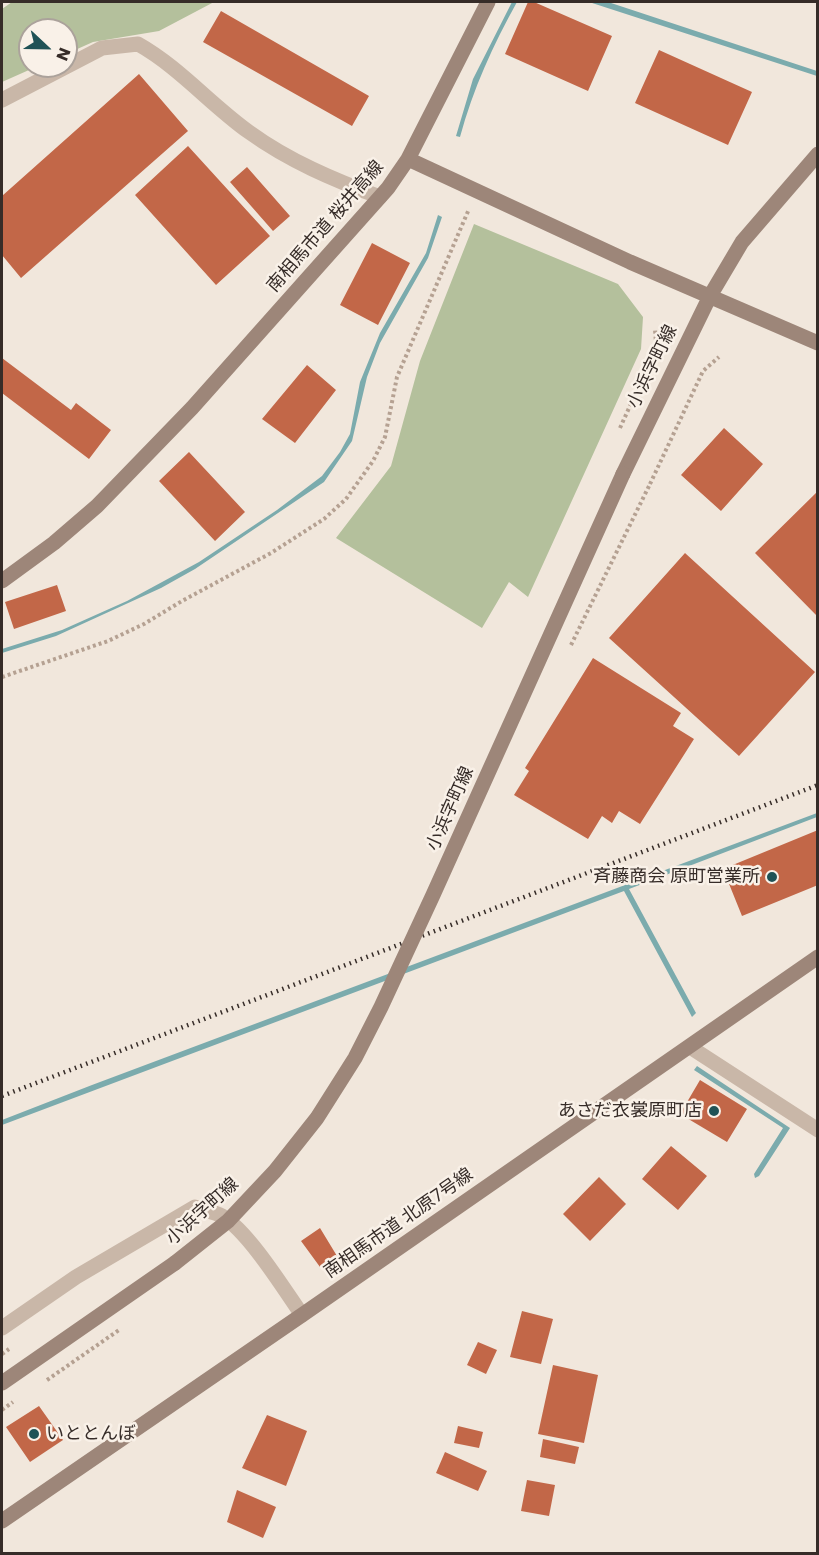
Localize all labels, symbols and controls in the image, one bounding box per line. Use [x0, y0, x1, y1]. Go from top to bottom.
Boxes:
north arrow [18, 18, 78, 78]
text: N [50, 44, 76, 64]
street label: 南相馬市道 桜井高線 [263, 157, 389, 297]
street label: 小浜字町線 [624, 322, 682, 412]
street label: 小浜字町線 [423, 763, 479, 855]
place label: 斉藤商会 原町営業所 [593, 866, 760, 888]
marker: 斉藤商会 原町営業所 [765, 870, 779, 884]
place label: あさだ衣裳原町店 [558, 1100, 702, 1122]
marker: あさだ衣裳原町店 [707, 1104, 721, 1118]
street label: 南相馬市道 北原7号線 [320, 1164, 478, 1284]
street label: 小浜字町線 [162, 1174, 244, 1250]
place label: いととんぼ [46, 1423, 136, 1445]
marker: いととんぼ [27, 1427, 41, 1441]

